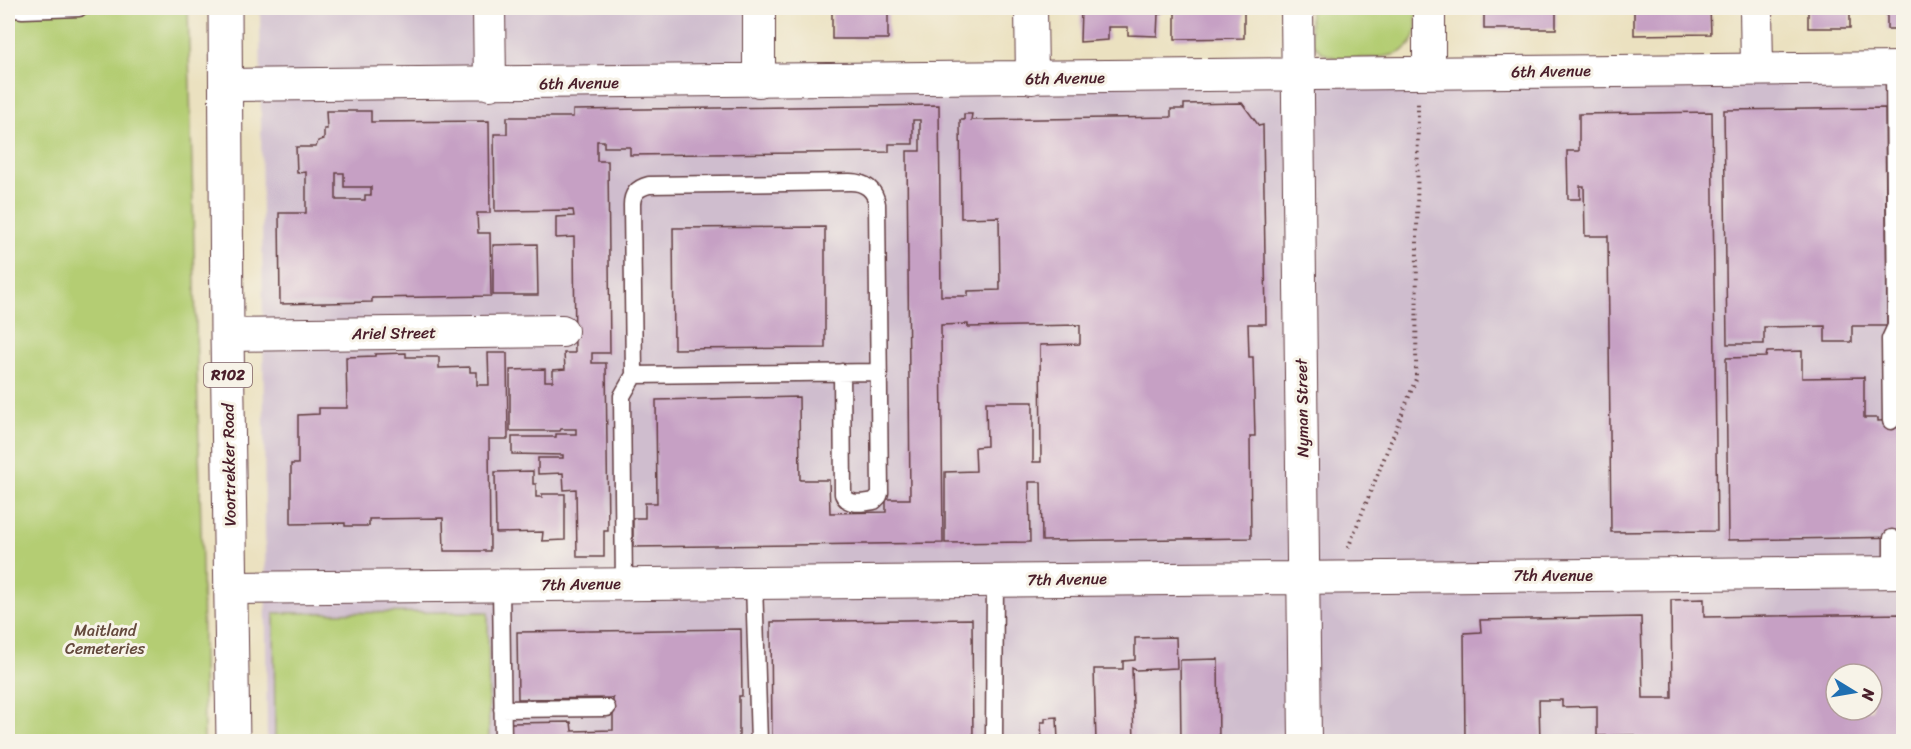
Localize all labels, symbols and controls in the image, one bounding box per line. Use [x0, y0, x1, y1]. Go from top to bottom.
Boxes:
street label: 6th Avenue [1511, 56, 1591, 86]
street label: 6th Avenue [1025, 63, 1105, 93]
street label: 6th Avenue [539, 68, 619, 98]
street label: Ariel Street [351, 318, 436, 348]
street label: Nyman Street [1287, 358, 1317, 458]
road number: R102 [204, 363, 252, 387]
street label: Voortrekker Road [213, 402, 245, 526]
street label: 7th Avenue [1513, 561, 1593, 590]
street label: 7th Avenue [1027, 564, 1107, 594]
street label: 7th Avenue [541, 569, 621, 599]
park label: Maitland Cemeteries [65, 616, 146, 663]
north arrow [1824, 662, 1884, 722]
text: N [1853, 686, 1884, 704]

